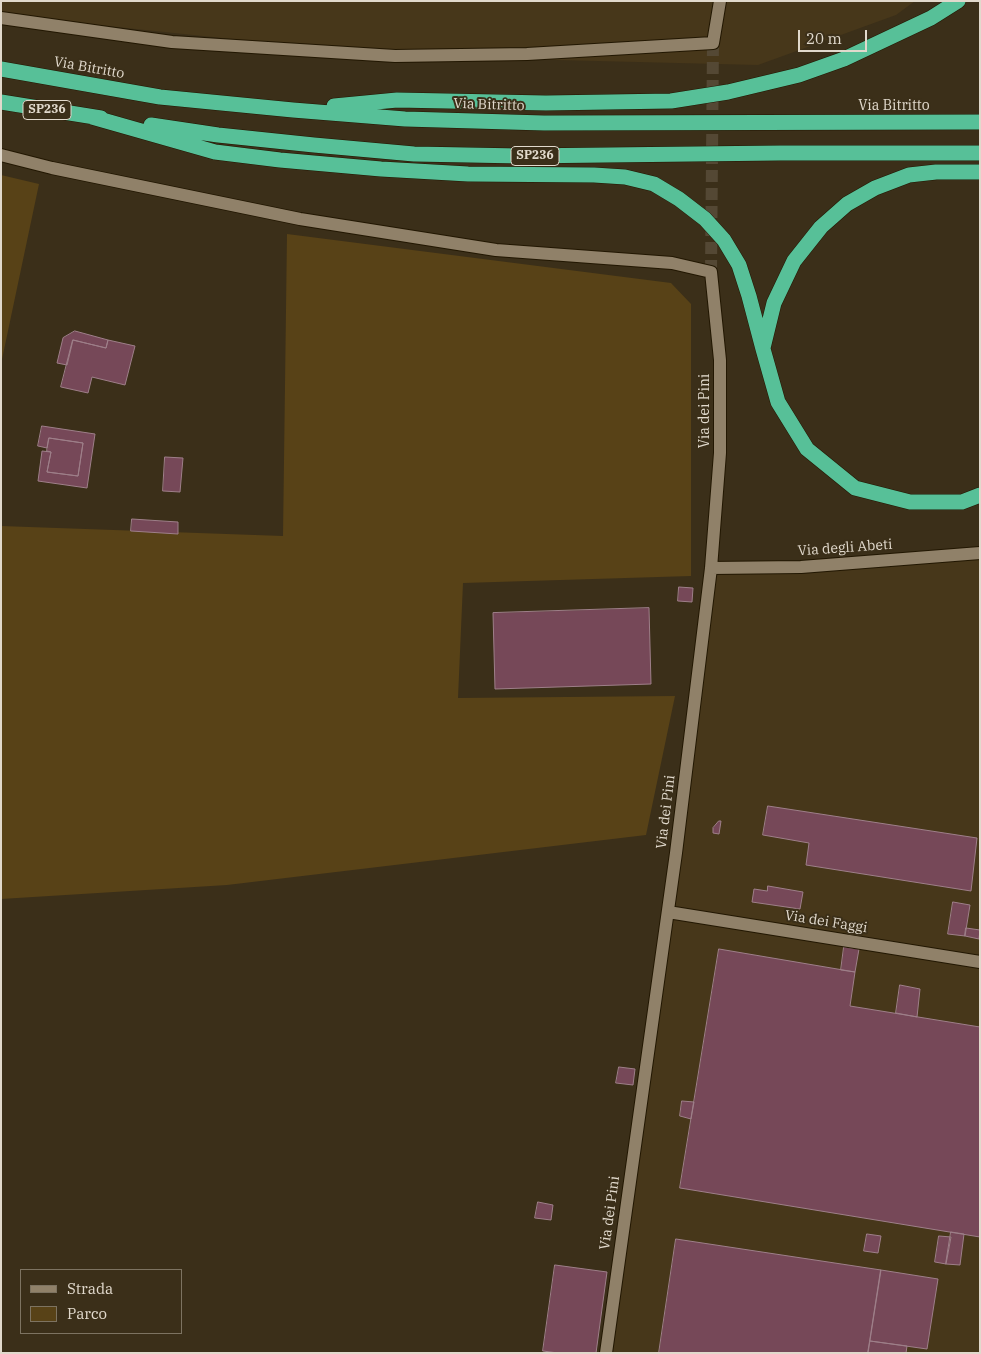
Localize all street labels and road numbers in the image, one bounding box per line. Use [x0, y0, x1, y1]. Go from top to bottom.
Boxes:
street label: Via Bitritto [52, 54, 126, 82]
street label: Via Bitritto [453, 95, 525, 115]
street label: Via Bitritto [858, 98, 930, 114]
road number: SP236 [23, 100, 71, 120]
road number: SP236 [511, 146, 559, 166]
street label: Via dei Pini [697, 374, 713, 448]
street label: Via degli Abeti [797, 536, 893, 560]
street label: Via dei Pini [653, 774, 679, 850]
street label: Via dei Faggi [783, 907, 869, 937]
street label: Via dei Pini [596, 1175, 624, 1251]

